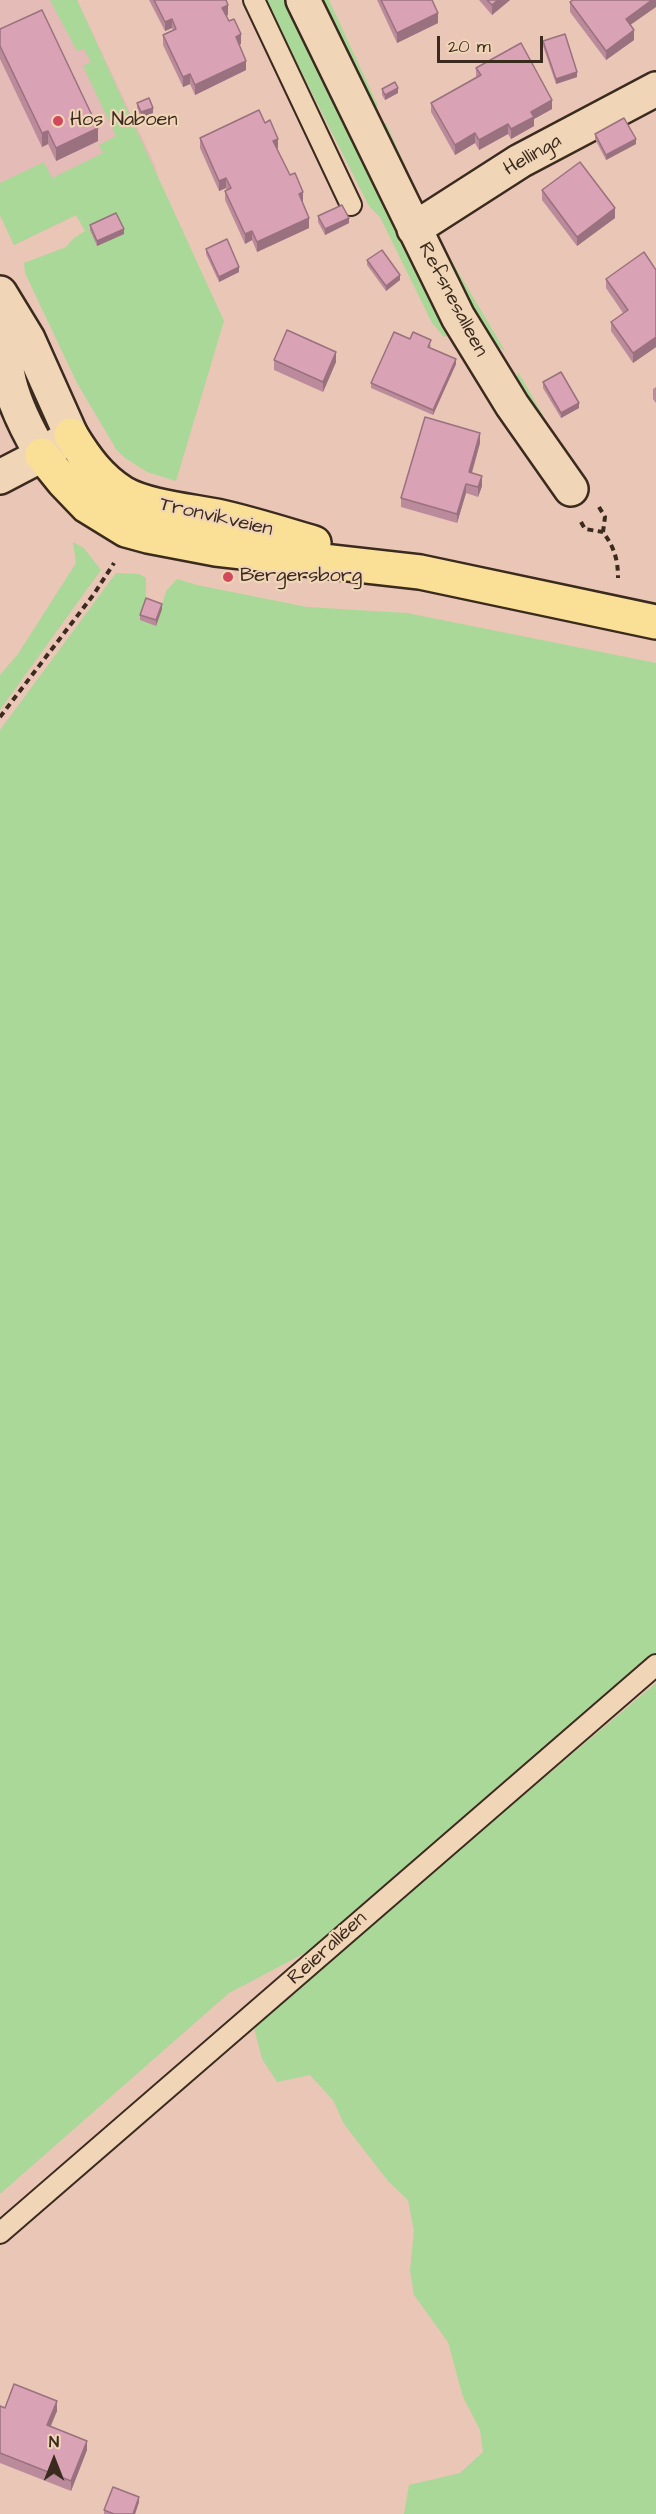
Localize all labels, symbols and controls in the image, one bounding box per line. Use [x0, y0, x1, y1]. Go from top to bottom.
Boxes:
scale bar [440, 24, 546, 62]
text: 20 m [448, 34, 491, 59]
place label: Hos Naboen [70, 109, 177, 133]
marker: Hos Naboen [51, 114, 65, 128]
street label: Hellinga [500, 130, 566, 182]
street label: Refsnesalleen [412, 239, 492, 361]
street label: Tronvikveien [157, 493, 275, 543]
place label: Bergersborg [240, 565, 362, 589]
marker: Bergersborg [221, 570, 235, 584]
street label: Reieralléen [284, 1907, 372, 1991]
north arrow [24, 2430, 84, 2490]
text: N [49, 2431, 59, 2453]

